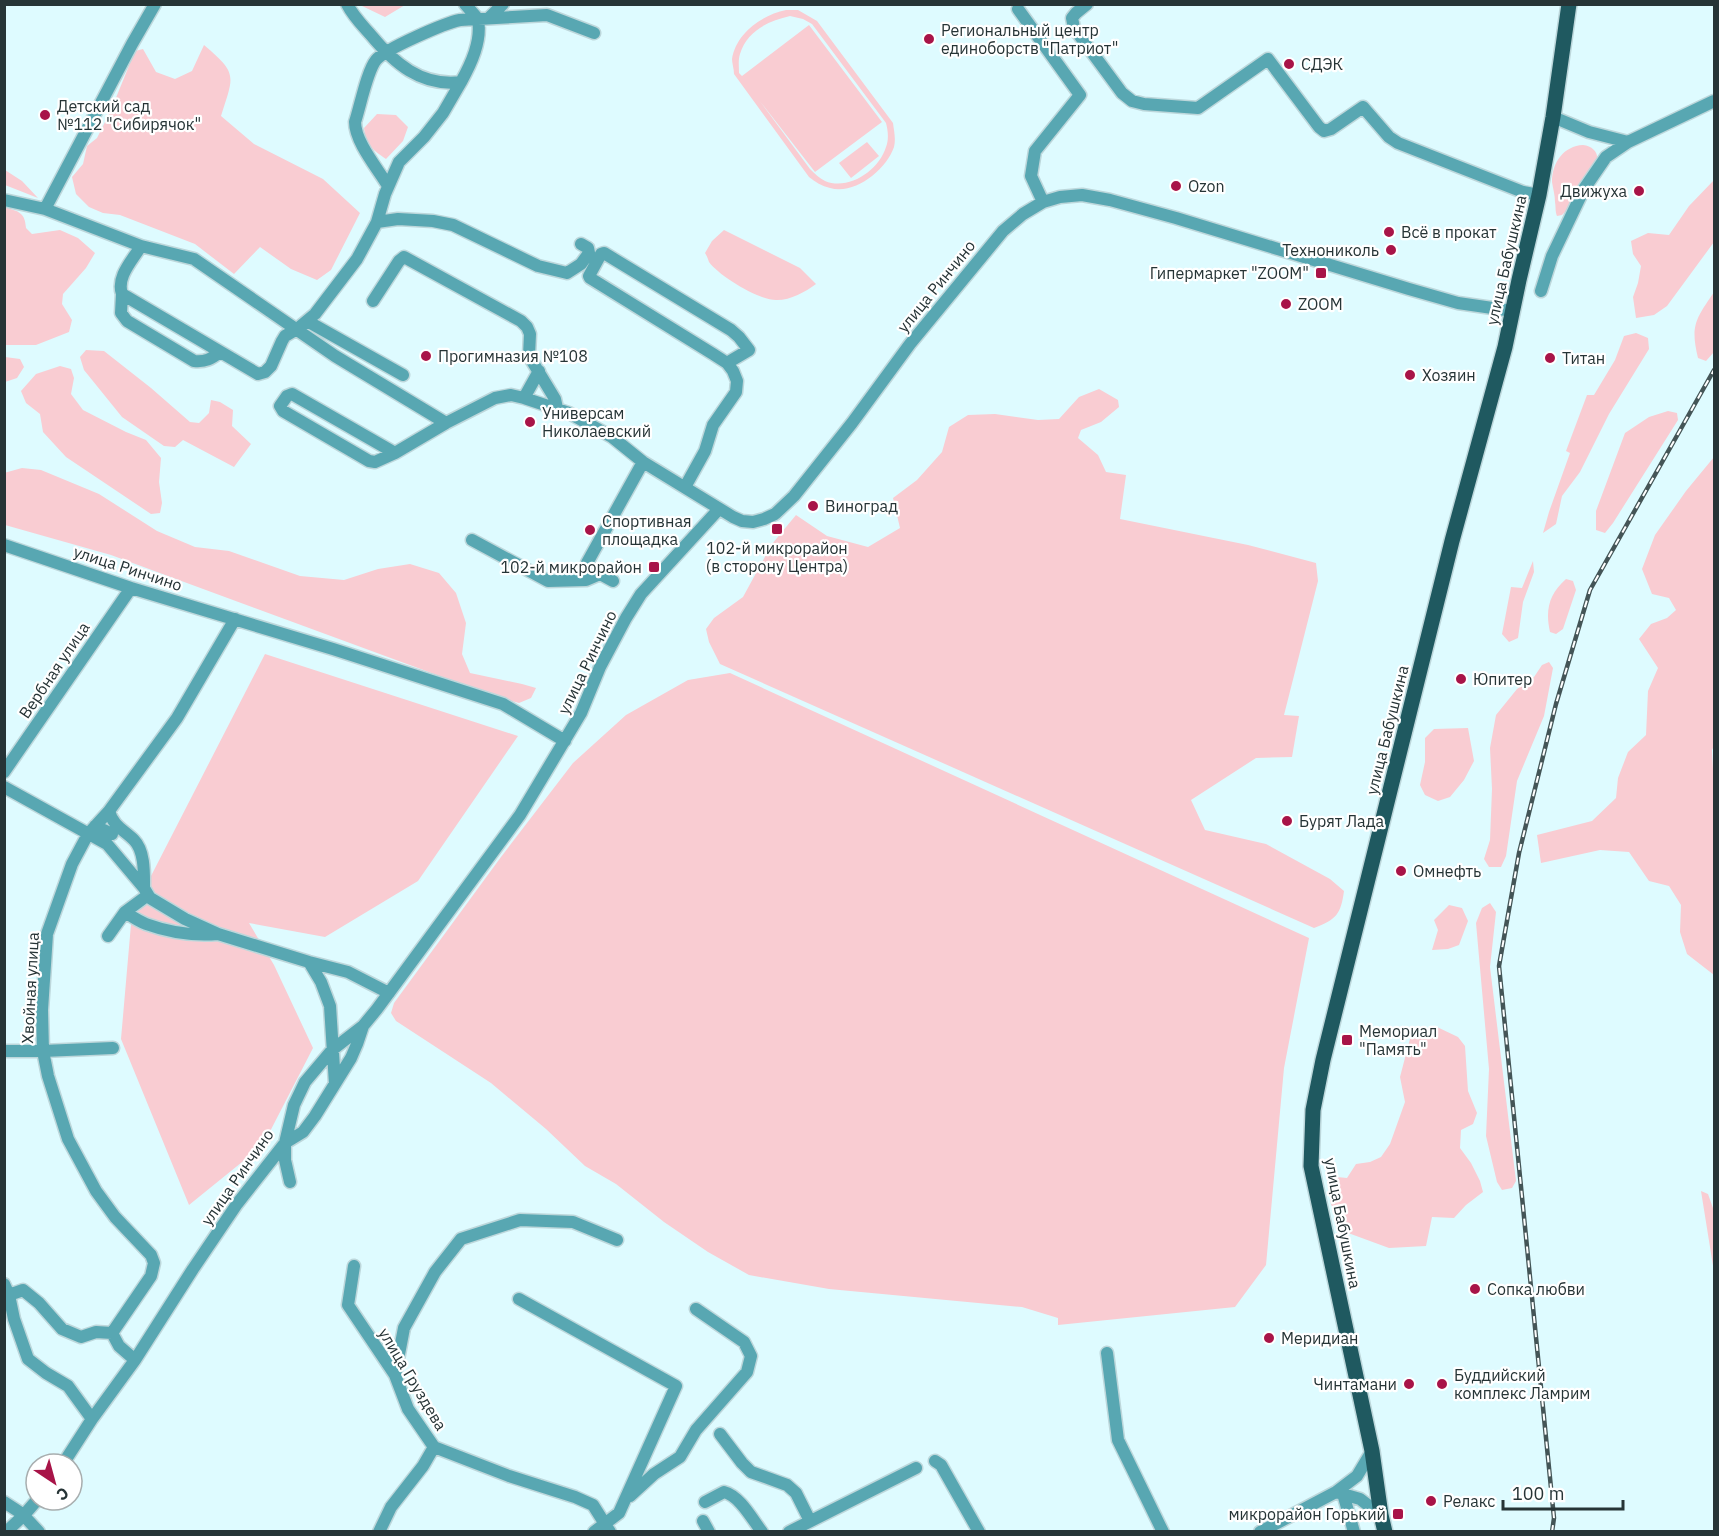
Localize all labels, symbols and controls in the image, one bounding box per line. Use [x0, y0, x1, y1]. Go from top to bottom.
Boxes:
place label: Региональный центр единоборств "Патриот" [941, 20, 1119, 58]
marker: Региональный центр единоборств "Патриот" [922, 32, 936, 46]
place label: СДЭК [1301, 54, 1343, 74]
marker: СДЭК [1282, 57, 1296, 71]
place label: Детский сад №112 "Сибирячок" [57, 96, 201, 134]
marker: Детский сад №112 "Сибирячок" [38, 108, 52, 122]
place label: Ozon [1188, 176, 1225, 196]
marker: Ozon [1169, 179, 1183, 193]
place label: Движуха [1560, 181, 1627, 201]
marker: Движуха [1632, 184, 1646, 198]
street label: улица Бабушкина [1481, 193, 1531, 327]
place label: Всё в прокат [1401, 222, 1497, 242]
marker: Всё в прокат [1382, 225, 1396, 239]
street label: улица Ринчино [893, 236, 979, 336]
place label: Технониколь [1282, 240, 1379, 260]
marker: Технониколь [1384, 243, 1398, 257]
place label: Гипермаркет "ZOOM" [1150, 263, 1309, 283]
marker: Гипермаркет "ZOOM" [1314, 266, 1328, 280]
place label: ZOOM [1298, 294, 1343, 314]
marker: ZOOM [1279, 297, 1293, 311]
place label: Прогимназия №108 [438, 346, 588, 366]
place label: Титан [1562, 348, 1605, 368]
marker: Прогимназия №108 [419, 349, 433, 363]
marker: Титан [1543, 351, 1557, 365]
place label: Хозяин [1422, 365, 1476, 385]
marker: Хозяин [1403, 368, 1417, 382]
place label: Универсам Николаевский [542, 403, 651, 441]
marker: Универсам Николаевский [523, 415, 537, 429]
place label: Виноград [825, 496, 898, 516]
marker: Виноград [806, 499, 820, 513]
place label: Спортивная площадка [602, 511, 692, 549]
marker: 102-й микрорайон (в сторону Центра) [770, 522, 784, 536]
marker: Спортивная площадка [583, 523, 597, 537]
place label: 102-й микрорайон (в сторону Центра) [706, 538, 848, 576]
street label: улица Ринчино [71, 541, 185, 595]
place label: 102-й микрорайон [500, 557, 642, 577]
marker: 102-й микрорайон [647, 560, 661, 574]
street label: улица Ринчино [553, 607, 621, 717]
street label: Вербная улица [14, 618, 94, 722]
street label: улица Бабушкина [1361, 663, 1413, 797]
place label: Юпитер [1473, 669, 1532, 689]
marker: Юпитер [1454, 672, 1468, 686]
place label: Бурят Лада [1299, 811, 1385, 831]
marker: Бурят Лада [1280, 814, 1294, 828]
place label: Омнефть [1413, 861, 1481, 881]
marker: Омнефть [1394, 864, 1408, 878]
street label: Хвойная улица [17, 931, 43, 1044]
place label: Мемориал "Память" [1359, 1021, 1437, 1059]
marker: Мемориал "Память" [1340, 1033, 1354, 1047]
street label: улица Ринчино [196, 1125, 278, 1229]
street label: улица Бабушкина [1321, 1156, 1366, 1291]
place label: Сопка любви [1487, 1279, 1585, 1299]
marker: Сопка любви [1468, 1282, 1482, 1296]
street label: улица Груздева [375, 1324, 452, 1434]
place label: Меридиан [1281, 1328, 1358, 1348]
marker: Меридиан [1262, 1331, 1276, 1345]
place label: Буддийский комплекс Ламрим [1454, 1365, 1590, 1403]
place label: Чинтамани [1313, 1374, 1397, 1394]
marker: Чинтамани [1402, 1377, 1416, 1391]
marker: Буддийский комплекс Ламрим [1435, 1377, 1449, 1391]
north arrow [24, 1452, 84, 1512]
scale bar [1503, 1473, 1623, 1511]
text: 100 m [1512, 1482, 1564, 1505]
text: С [53, 1483, 73, 1505]
place label: Релакс [1443, 1491, 1495, 1511]
marker: Релакс [1424, 1494, 1438, 1508]
place label: микрорайон Горький [1228, 1504, 1386, 1524]
marker: микрорайон Горький [1391, 1507, 1405, 1521]

